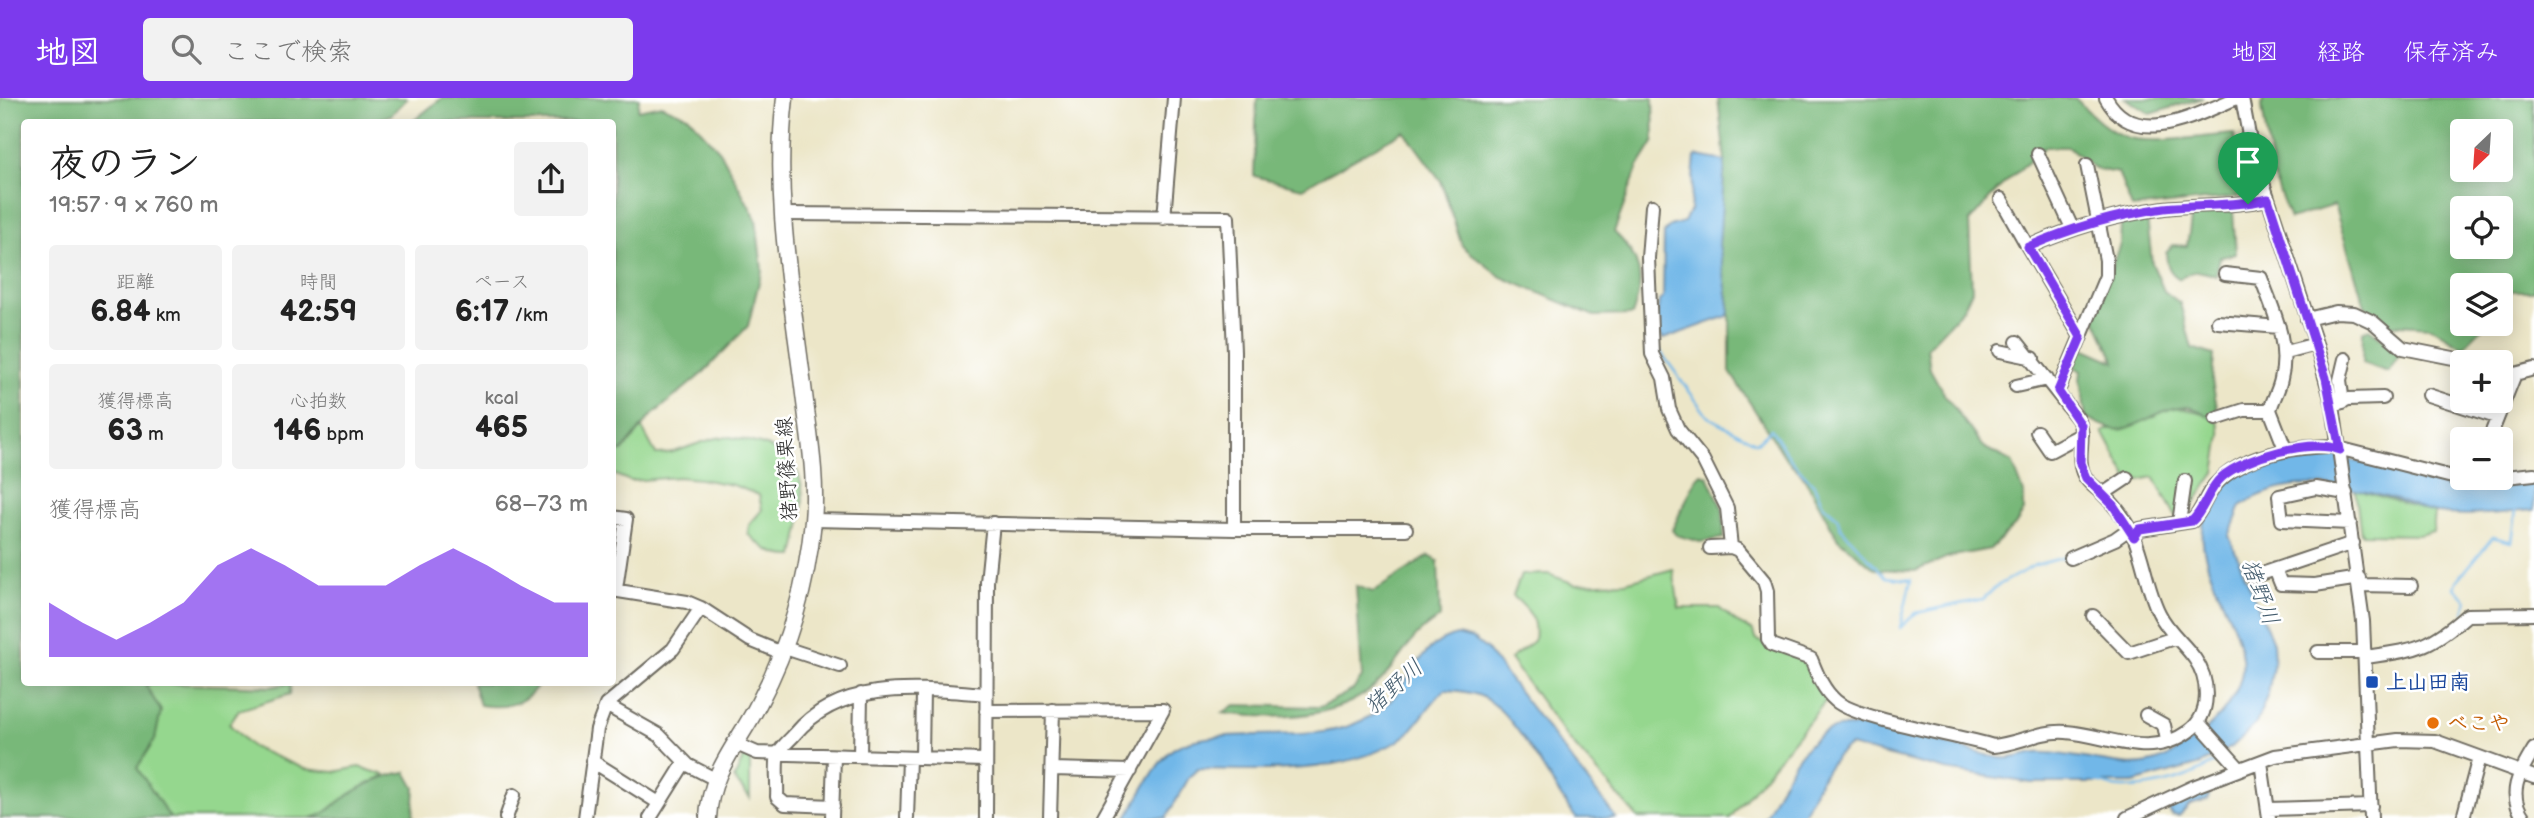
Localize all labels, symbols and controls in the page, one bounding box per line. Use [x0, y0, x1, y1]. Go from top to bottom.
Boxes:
search box [143, 18, 633, 81]
icon: search [167, 30, 205, 68]
text: 地図 [35, 33, 101, 73]
text: ここで検索 [223, 37, 353, 68]
text: 地図 [2231, 38, 2279, 67]
text: 経路 [2317, 38, 2365, 67]
text: 保存済み [2403, 38, 2499, 67]
north arrow [2450, 119, 2513, 182]
map controls [2450, 119, 2513, 490]
pin [2218, 132, 2278, 204]
text: 夜のラン [49, 142, 201, 187]
button: share [514, 142, 588, 216]
icon: arrive [2229, 143, 2267, 181]
text: 19:57 · 9 × 760 m [49, 191, 218, 219]
button: locate [2450, 196, 2513, 259]
text: 距離 [116, 271, 155, 294]
text: 時間 [299, 271, 338, 294]
text: ペース [474, 271, 529, 294]
button: layers [2450, 273, 2513, 336]
text: 6.84 [90, 294, 151, 330]
text: 42:59 [280, 294, 357, 330]
text: 6:17 [455, 294, 509, 330]
text: km [151, 304, 181, 327]
text: /km [509, 304, 548, 327]
button: + [2450, 350, 2513, 413]
text: kcal [484, 387, 519, 410]
text: 獲得標高 [97, 390, 174, 413]
text: 心拍数 [290, 390, 347, 413]
text: 465 [475, 410, 528, 446]
text: 63 [107, 413, 143, 449]
text: 146 [273, 413, 321, 449]
street label: 猪野篠栗線 [772, 416, 802, 522]
text: m [143, 423, 164, 446]
text: bpm [321, 423, 364, 446]
button: − [2450, 427, 2513, 490]
text: 68–73 m [495, 490, 588, 518]
text: 獲得標高 [49, 496, 141, 524]
water label: 猪野川 [2235, 555, 2285, 629]
water label: 猪野川 [1359, 654, 1429, 720]
place label: 上山田南 [2386, 670, 2470, 695]
marker: 上山田南 [2364, 674, 2380, 690]
place label: べこや [2447, 711, 2510, 736]
marker: べこや [2425, 715, 2441, 731]

